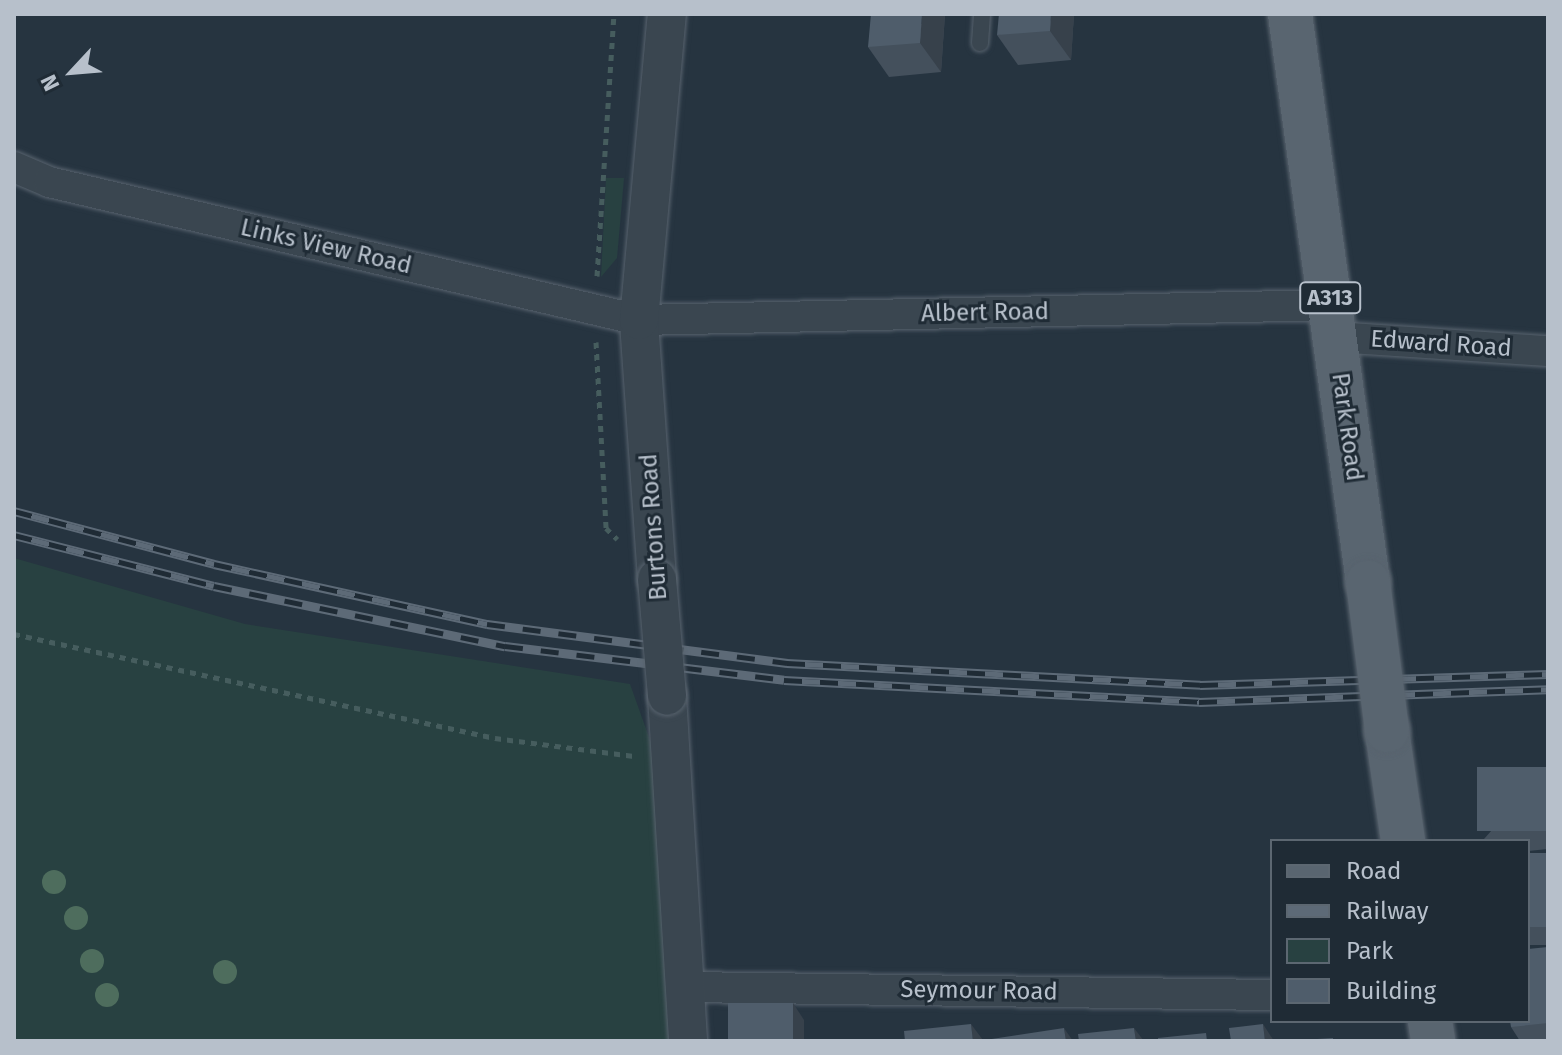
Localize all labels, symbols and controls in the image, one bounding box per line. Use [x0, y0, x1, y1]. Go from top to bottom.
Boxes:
north arrow [32, 32, 112, 112]
text: N [35, 70, 65, 95]
street label: Links View Road [238, 213, 414, 281]
road number: A313 [1298, 280, 1362, 316]
street label: Albert Road [921, 297, 1049, 329]
street label: Edward Road [1370, 325, 1512, 363]
street label: Park Road [1325, 371, 1369, 483]
street label: Burtons Road [635, 453, 673, 601]
legend [1270, 839, 1530, 1023]
text: Road [1346, 857, 1401, 885]
text: Railway [1346, 897, 1429, 925]
text: Park [1346, 937, 1393, 965]
street label: Seymour Road [900, 975, 1058, 1007]
text: Building [1346, 977, 1436, 1005]

